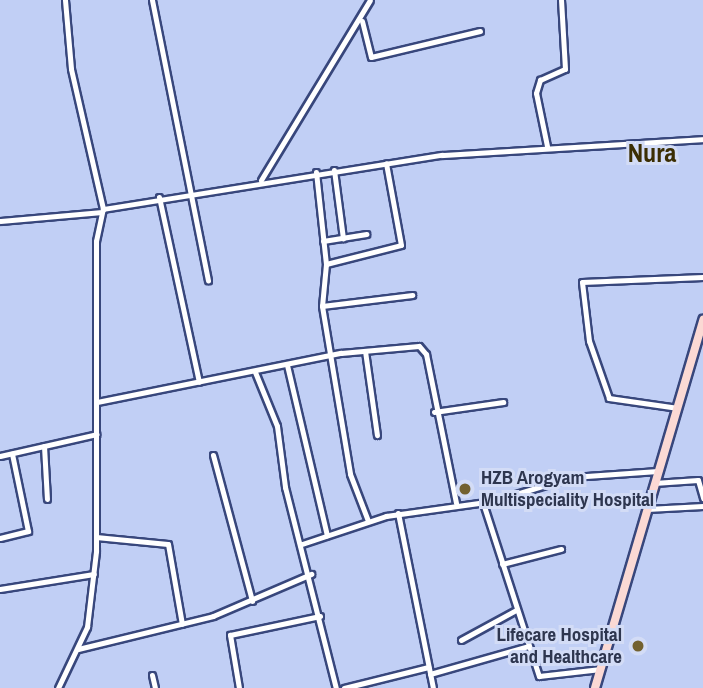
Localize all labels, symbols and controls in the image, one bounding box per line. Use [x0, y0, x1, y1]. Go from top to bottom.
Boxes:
district label: Nura [628, 137, 676, 169]
place label: HZB Arogyam Multispeciality Hospital [481, 467, 654, 511]
marker: HZB Arogyam Multispeciality Hospital [455, 479, 475, 499]
place label: Lifecare Hospital and Healthcare [496, 624, 622, 668]
marker: Lifecare Hospital and Healthcare [628, 636, 648, 656]

